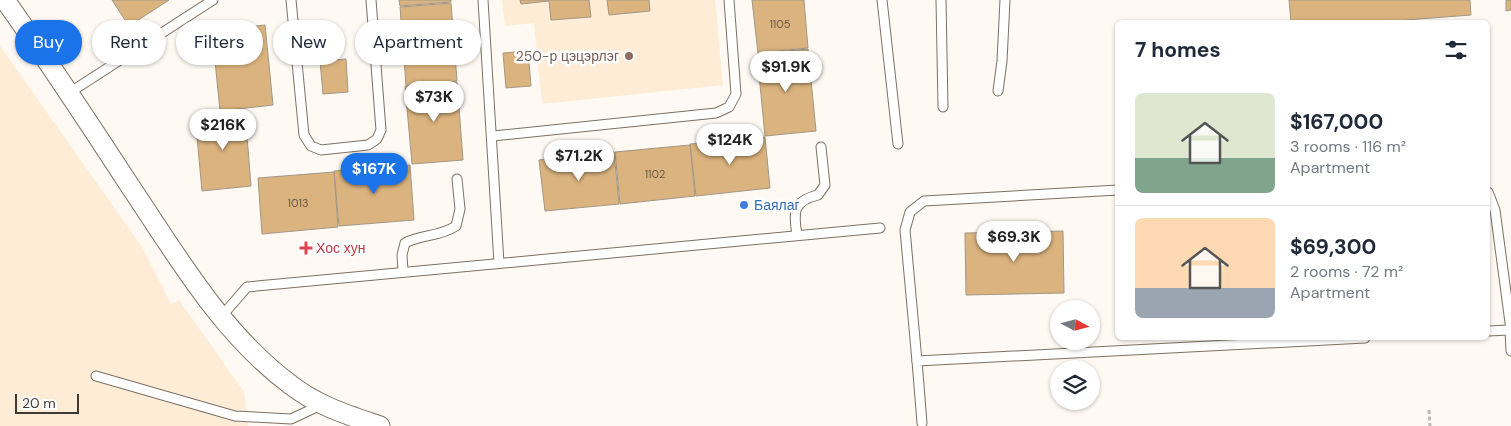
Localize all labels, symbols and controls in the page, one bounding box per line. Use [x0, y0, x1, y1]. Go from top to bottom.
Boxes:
house number: 1105 [769, 17, 791, 31]
chip: Buy [15, 20, 82, 65]
chip: Rent [92, 20, 166, 65]
chip: Filters [176, 20, 263, 65]
chip: New [273, 20, 345, 65]
chip: Apartment [355, 20, 481, 65]
text: 7 homes [1135, 36, 1221, 64]
icon: filters [1442, 36, 1470, 64]
place label: 250-р цэцэрлэг [516, 47, 619, 65]
marker: 250-р цэцэрлэг [623, 50, 635, 62]
pin: $91.9K [745, 51, 827, 93]
text: $91.9K [761, 56, 811, 77]
pin: $73K [404, 80, 464, 123]
text: $73K [415, 86, 453, 107]
pin: $216K [188, 108, 258, 151]
text: $167,000 [1290, 108, 1383, 136]
icon: home [1175, 113, 1235, 173]
text: $216K [200, 114, 246, 135]
pin: $124K [695, 124, 765, 166]
text: $124K [707, 129, 753, 150]
text: 3 rooms · 116 m² [1290, 136, 1406, 157]
pin: $71.2K [538, 140, 620, 182]
text: $71.2K [555, 145, 603, 166]
pin: $167K [339, 152, 409, 195]
text: Apartment [1290, 157, 1370, 178]
text: $167K [352, 158, 396, 179]
house number: 1102 [645, 167, 665, 181]
house number: 1013 [288, 196, 308, 210]
place label: Баялаг [754, 196, 800, 214]
marker: Баялаг [738, 199, 750, 211]
pin: $69.3K [973, 220, 1055, 263]
text: $69.3K [987, 226, 1041, 247]
text: $69,300 [1290, 233, 1376, 261]
icon: home [1175, 238, 1235, 298]
place label: Хос хун [316, 239, 365, 257]
marker: Хос хун [300, 242, 312, 254]
text: 2 rooms · 72 m² [1290, 261, 1403, 282]
text: Apartment [1290, 282, 1370, 303]
north arrow [1050, 300, 1100, 350]
map controls [1050, 300, 1100, 410]
button: layers [1050, 360, 1100, 410]
scale bar [15, 391, 79, 414]
text: 20 m [22, 394, 56, 412]

